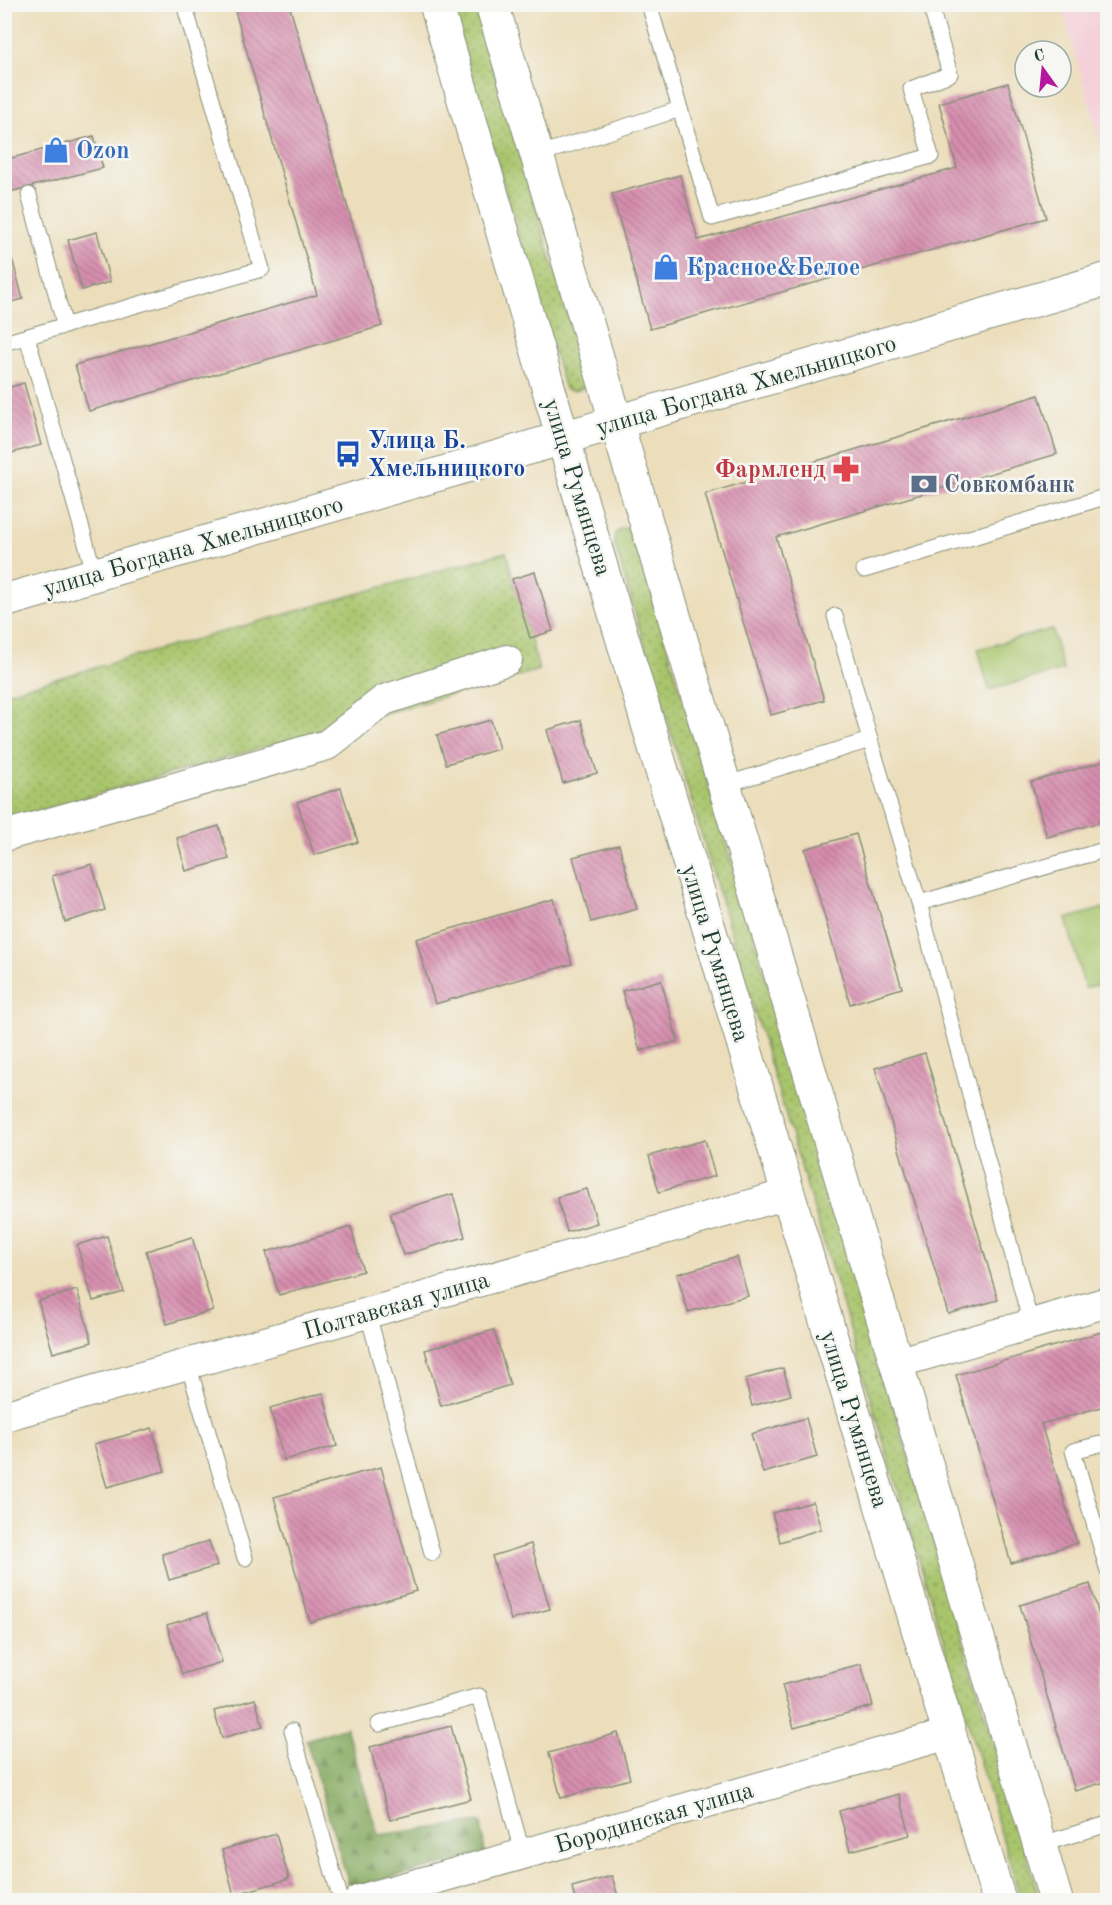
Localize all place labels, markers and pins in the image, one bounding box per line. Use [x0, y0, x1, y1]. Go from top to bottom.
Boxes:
shop icon: Ozon [41, 135, 71, 165]
place label: Ozon [76, 140, 130, 164]
shop icon: Красное&Белое [651, 252, 681, 282]
place label: Красное&Белое [686, 257, 860, 281]
place label: Улица Б. Хмельницкого [368, 430, 525, 482]
bus stop icon: Улица Б. Хмельницкого [333, 439, 363, 469]
pharmacy icon: Фармленд [831, 454, 861, 484]
place label: Фармленд [715, 459, 826, 483]
bank icon: Совкомбанк [909, 469, 939, 499]
place label: Совкомбанк [944, 474, 1075, 498]

